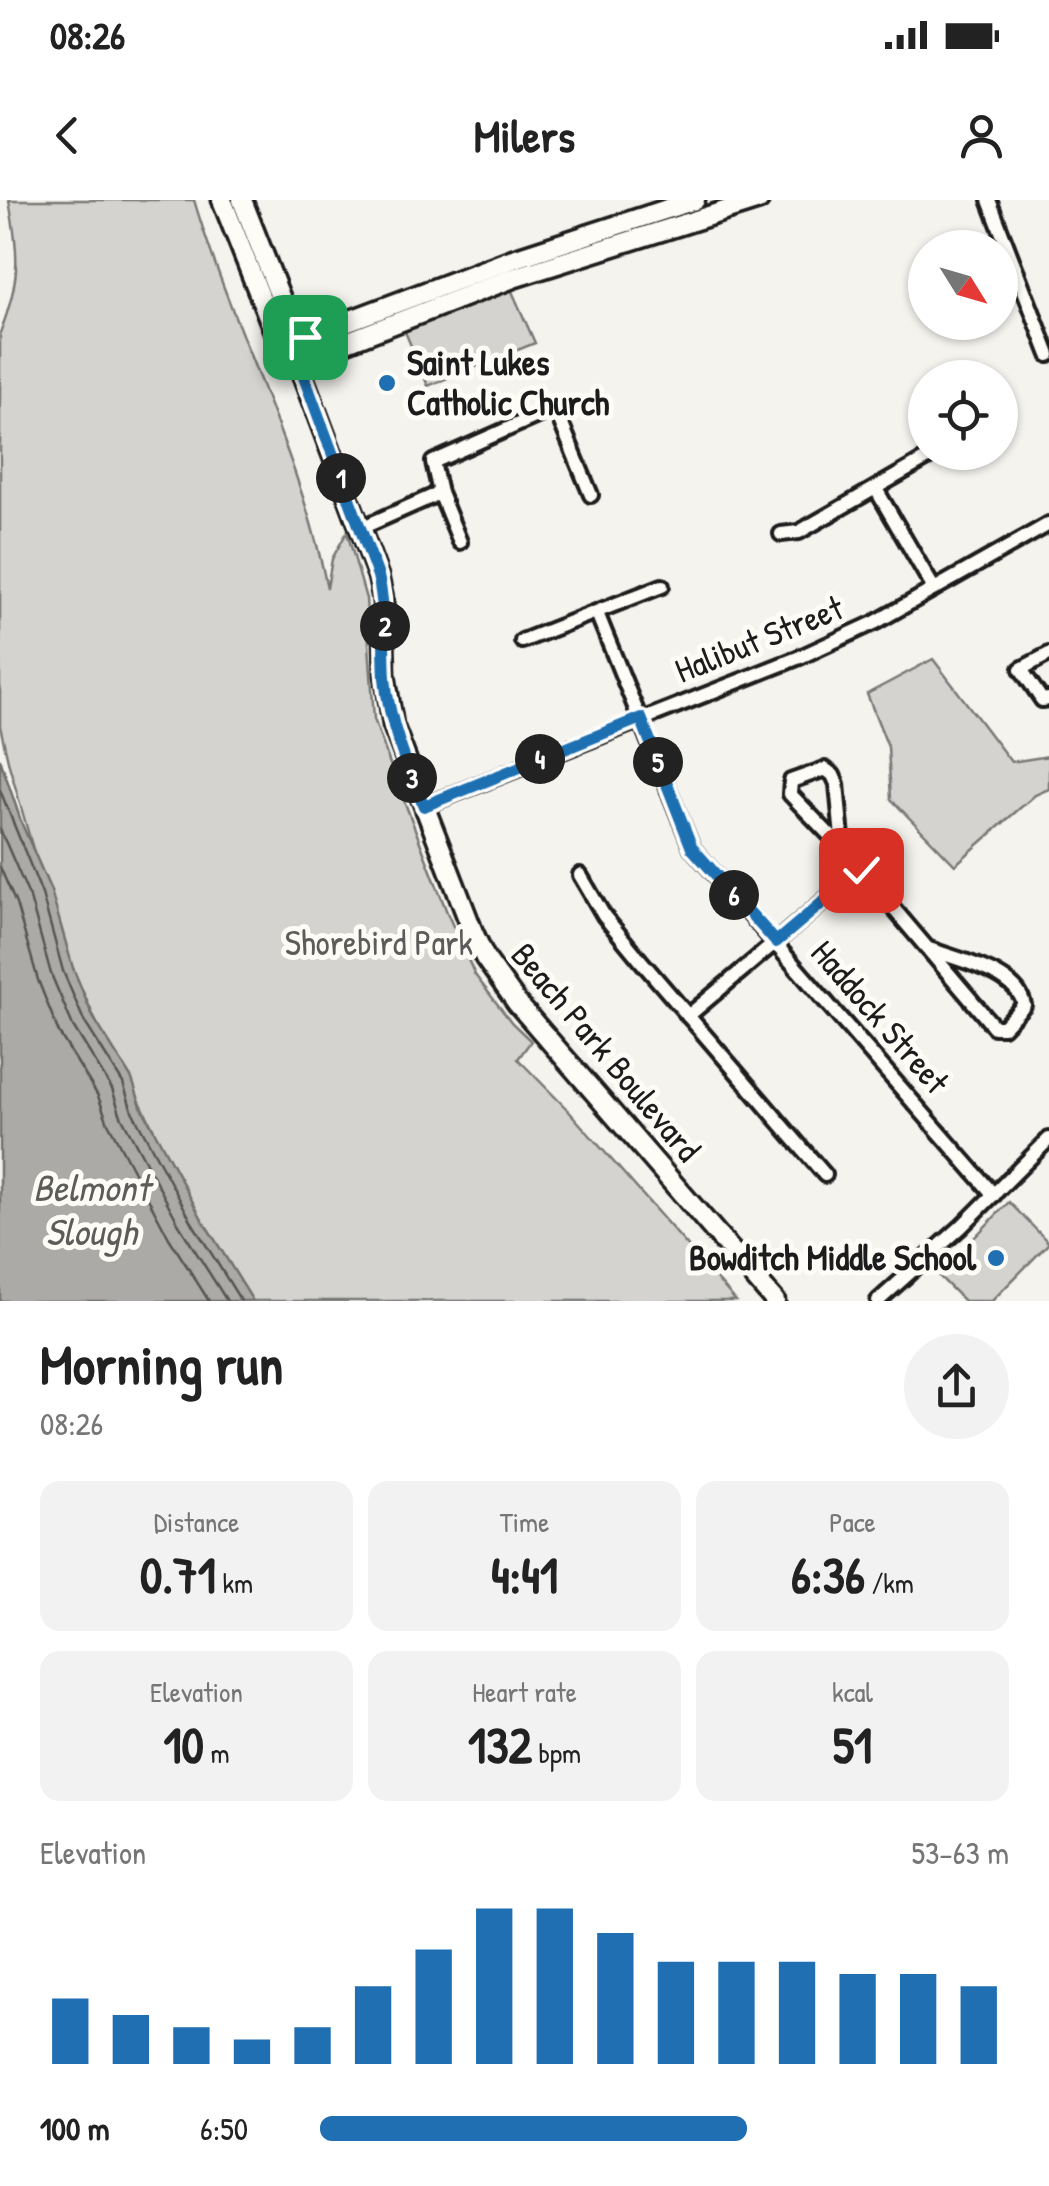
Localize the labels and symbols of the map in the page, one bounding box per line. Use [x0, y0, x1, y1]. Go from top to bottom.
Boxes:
north arrow [908, 230, 1018, 340]
pin [263, 295, 348, 380]
place label: Saint Lukes Catholic Church [407, 339, 609, 426]
marker: Saint Lukes Catholic Church [376, 372, 398, 394]
pin: 1 [316, 453, 366, 503]
street label: Halibut Street [668, 583, 851, 694]
pin: 2 [360, 601, 410, 651]
pin: 4 [515, 734, 565, 784]
pin: 5 [633, 737, 683, 787]
pin: 3 [387, 753, 437, 803]
pin [819, 828, 904, 913]
pin: 6 [709, 870, 759, 920]
park label: Shorebird Park [285, 919, 473, 966]
street label: Haddock Street [801, 930, 961, 1104]
street label: Beach Park Boulevard [501, 932, 712, 1171]
water label: Belmont Slough [33, 1161, 154, 1257]
place label: Bowditch Middle School [689, 1234, 977, 1281]
marker: Bowditch Middle School [985, 1247, 1007, 1269]

